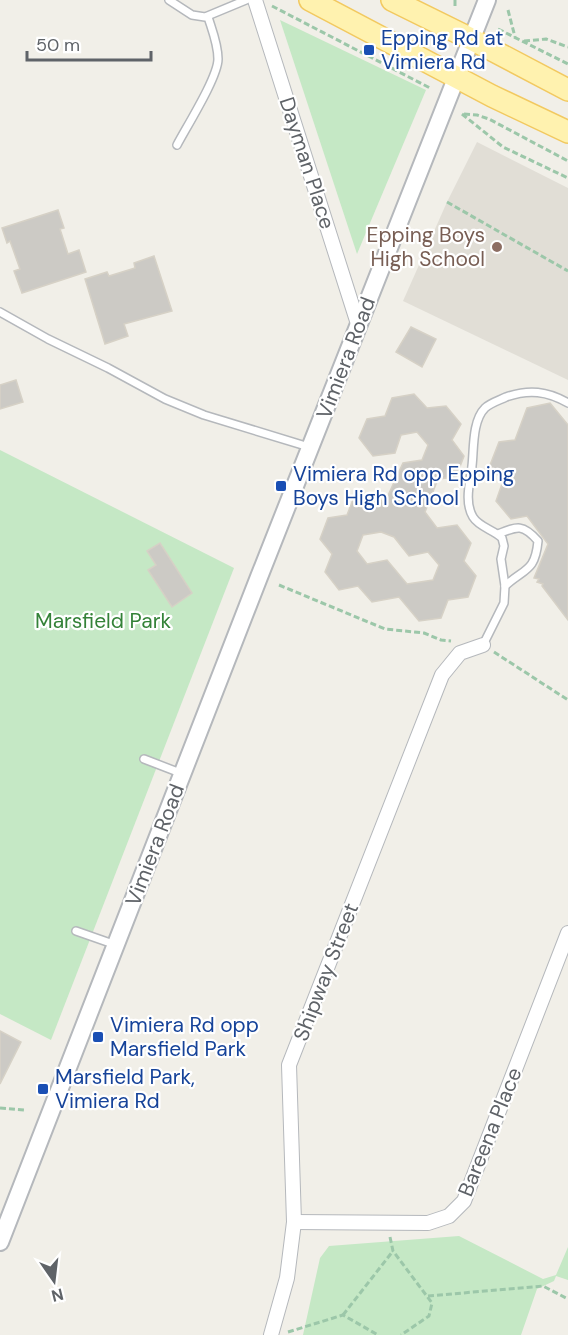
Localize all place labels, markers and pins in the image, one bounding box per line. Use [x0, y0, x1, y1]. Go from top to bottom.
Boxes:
place label: Epping Rd at Vimiera Rd [381, 24, 504, 76]
marker: Epping Rd at Vimiera Rd [362, 43, 376, 57]
place label: Epping Boys High School [367, 221, 485, 273]
marker: Epping Boys High School [490, 240, 504, 254]
place label: Vimiera Rd opp Epping Boys High School [293, 460, 515, 512]
marker: Vimiera Rd opp Epping Boys High School [274, 479, 288, 493]
place label: Vimiera Rd opp Marsfield Park [110, 1011, 259, 1063]
marker: Vimiera Rd opp Marsfield Park [91, 1030, 105, 1044]
place label: Marsfield Park, Vimiera Rd [55, 1063, 195, 1115]
marker: Marsfield Park, Vimiera Rd [36, 1082, 50, 1096]

